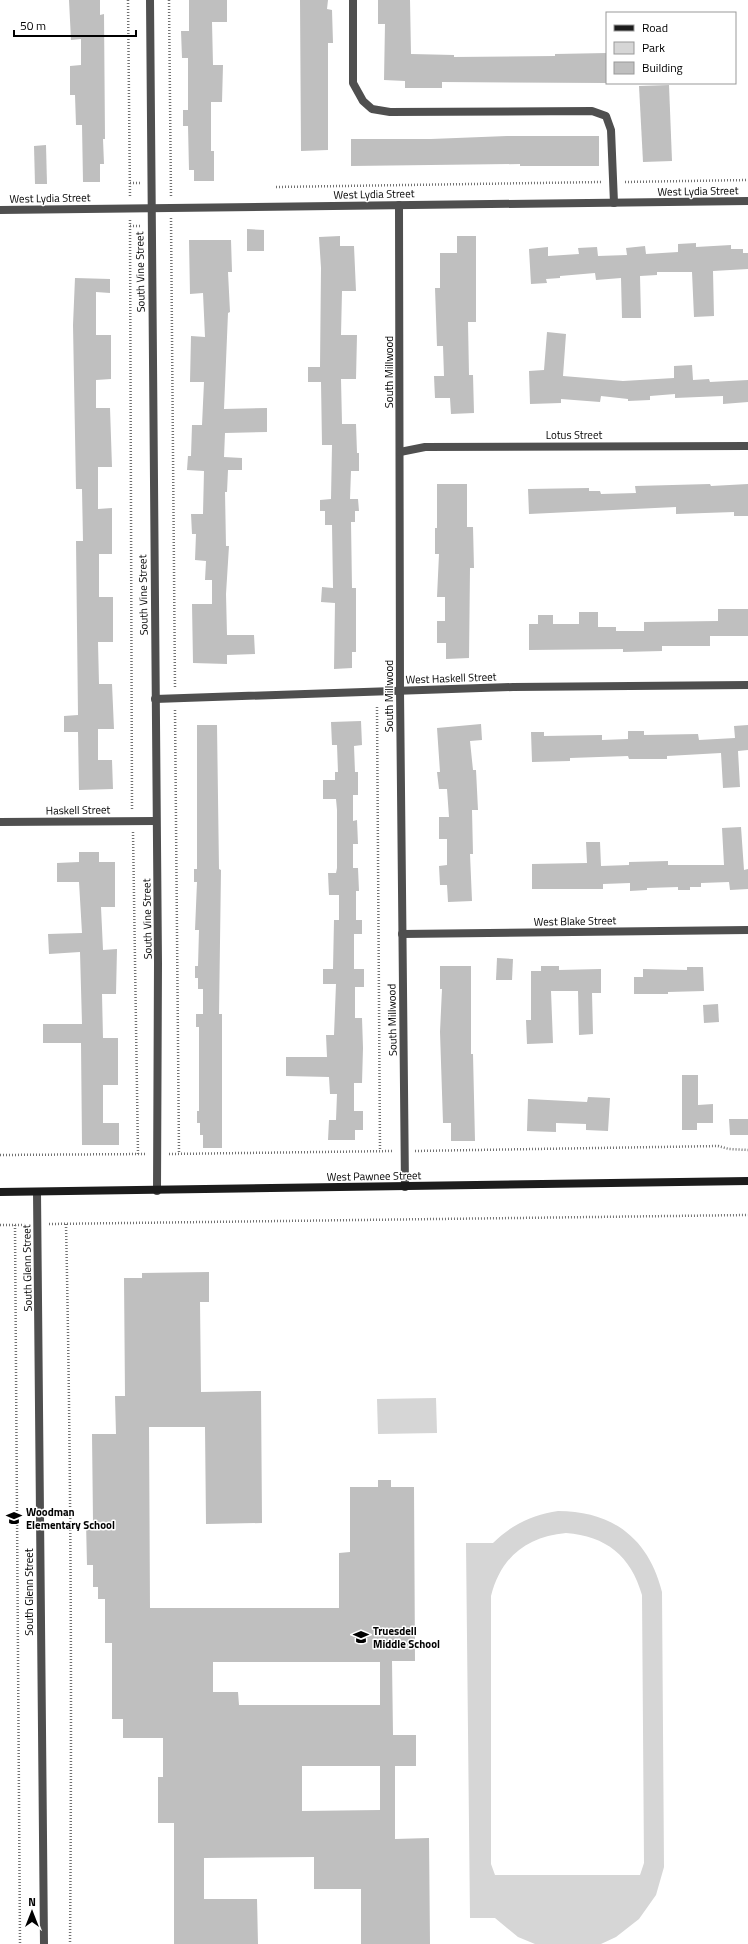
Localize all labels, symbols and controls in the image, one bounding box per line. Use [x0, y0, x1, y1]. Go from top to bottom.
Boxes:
scale bar [14, 12, 136, 38]
legend [606, 12, 736, 84]
text: 50 m [20, 16, 46, 35]
text: Road [642, 18, 668, 37]
text: Park [642, 38, 665, 57]
text: Building [642, 58, 683, 77]
street label: West Lydia Street [657, 182, 739, 200]
street label: West Lydia Street [333, 185, 415, 203]
street label: West Lydia Street [9, 189, 91, 207]
street label: South Vine Street [131, 231, 149, 313]
street label: South Millwood [381, 336, 397, 408]
street label: Lotus Street [546, 427, 602, 443]
street label: South Vine Street [134, 554, 152, 636]
street label: South Millwood [381, 660, 397, 732]
street label: West Haskell Street [405, 668, 497, 688]
street label: Haskell Street [46, 801, 111, 819]
street label: South Vine Street [138, 878, 156, 960]
street label: West Blake Street [533, 912, 617, 930]
street label: South Millwood [383, 984, 401, 1056]
street label: West Pawnee Street [327, 1167, 422, 1185]
street label: South Glenn Street [18, 1224, 36, 1312]
place label: Woodman Elementary School [26, 1504, 115, 1533]
school or university icon: Woodman Elementary School [5, 1509, 23, 1527]
street label: South Glenn Street [21, 1548, 37, 1636]
place label: Truesdell Middle School [373, 1623, 440, 1652]
school or university icon: Truesdell Middle School [352, 1628, 370, 1646]
north arrow [12, 1892, 52, 1932]
text: N [28, 1894, 36, 1910]

